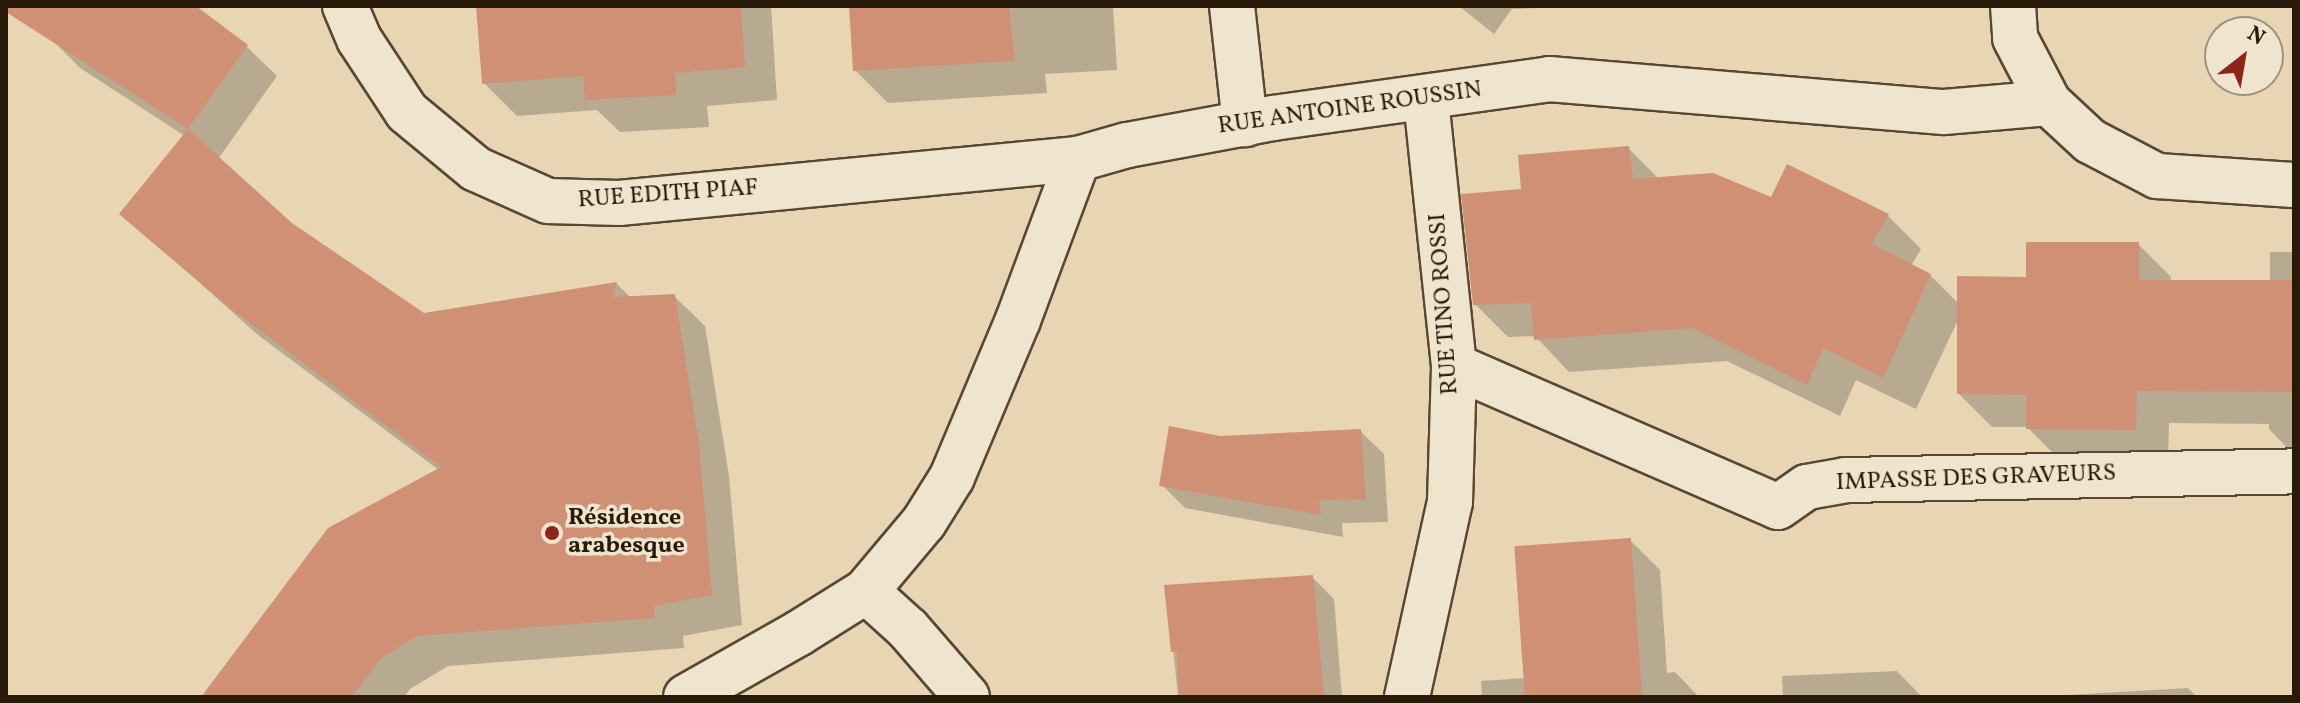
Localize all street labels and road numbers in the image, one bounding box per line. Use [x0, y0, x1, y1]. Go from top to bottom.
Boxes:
street label: RUE ANTOINE ROUSSIN [1216, 76, 1484, 142]
street label: RUE EDITH PIAF [577, 174, 759, 216]
street label: RUE TINO ROSSI [1424, 212, 1466, 396]
street label: IMPASSE DES GRAVEURS [1835, 460, 2117, 498]

